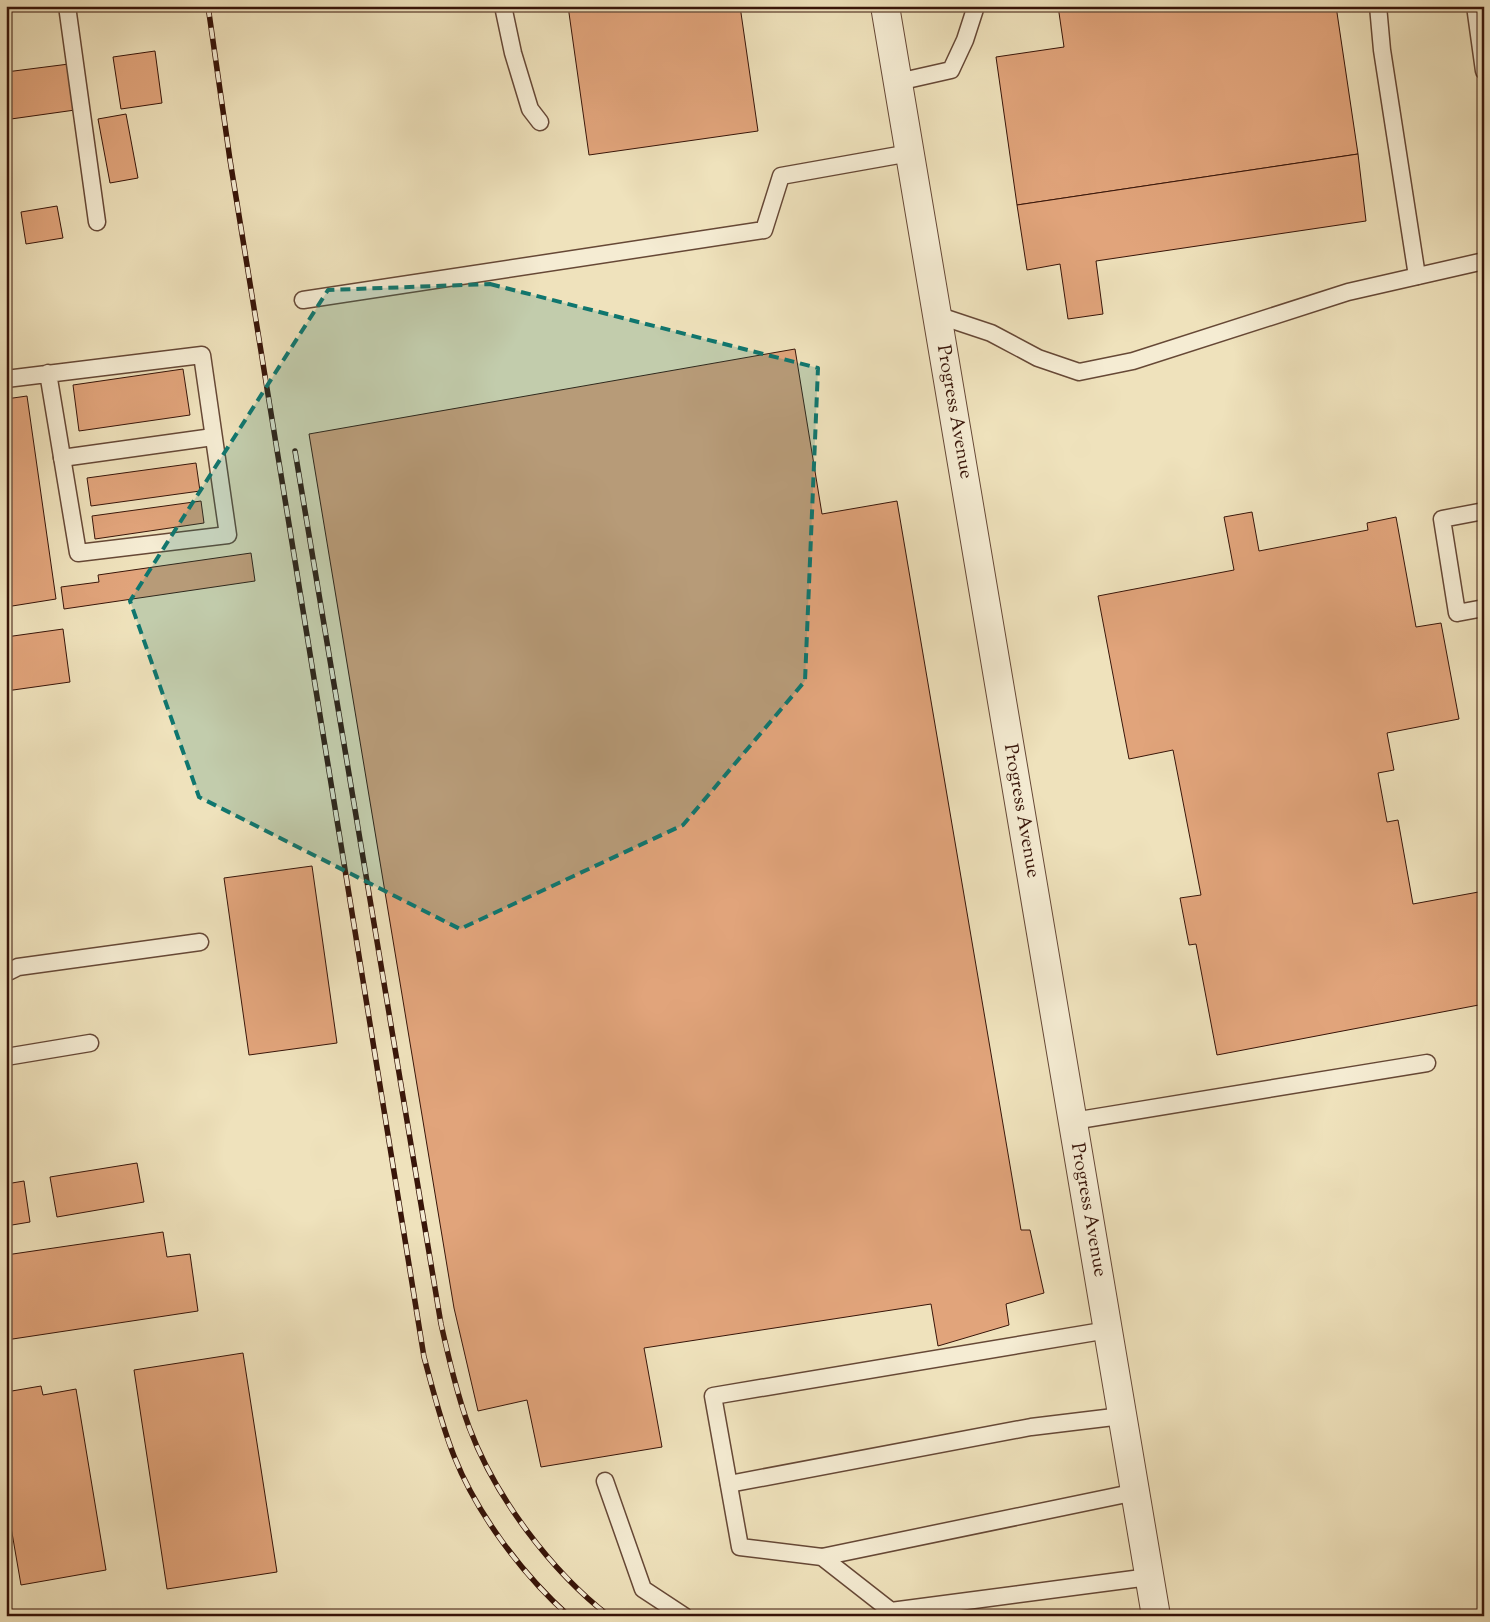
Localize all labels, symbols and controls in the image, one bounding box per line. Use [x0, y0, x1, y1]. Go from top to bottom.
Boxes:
street label: Progress Avenue [929, 343, 979, 481]
street label: Progress Avenue [996, 742, 1046, 880]
street label: Progress Avenue [1063, 1141, 1113, 1279]

